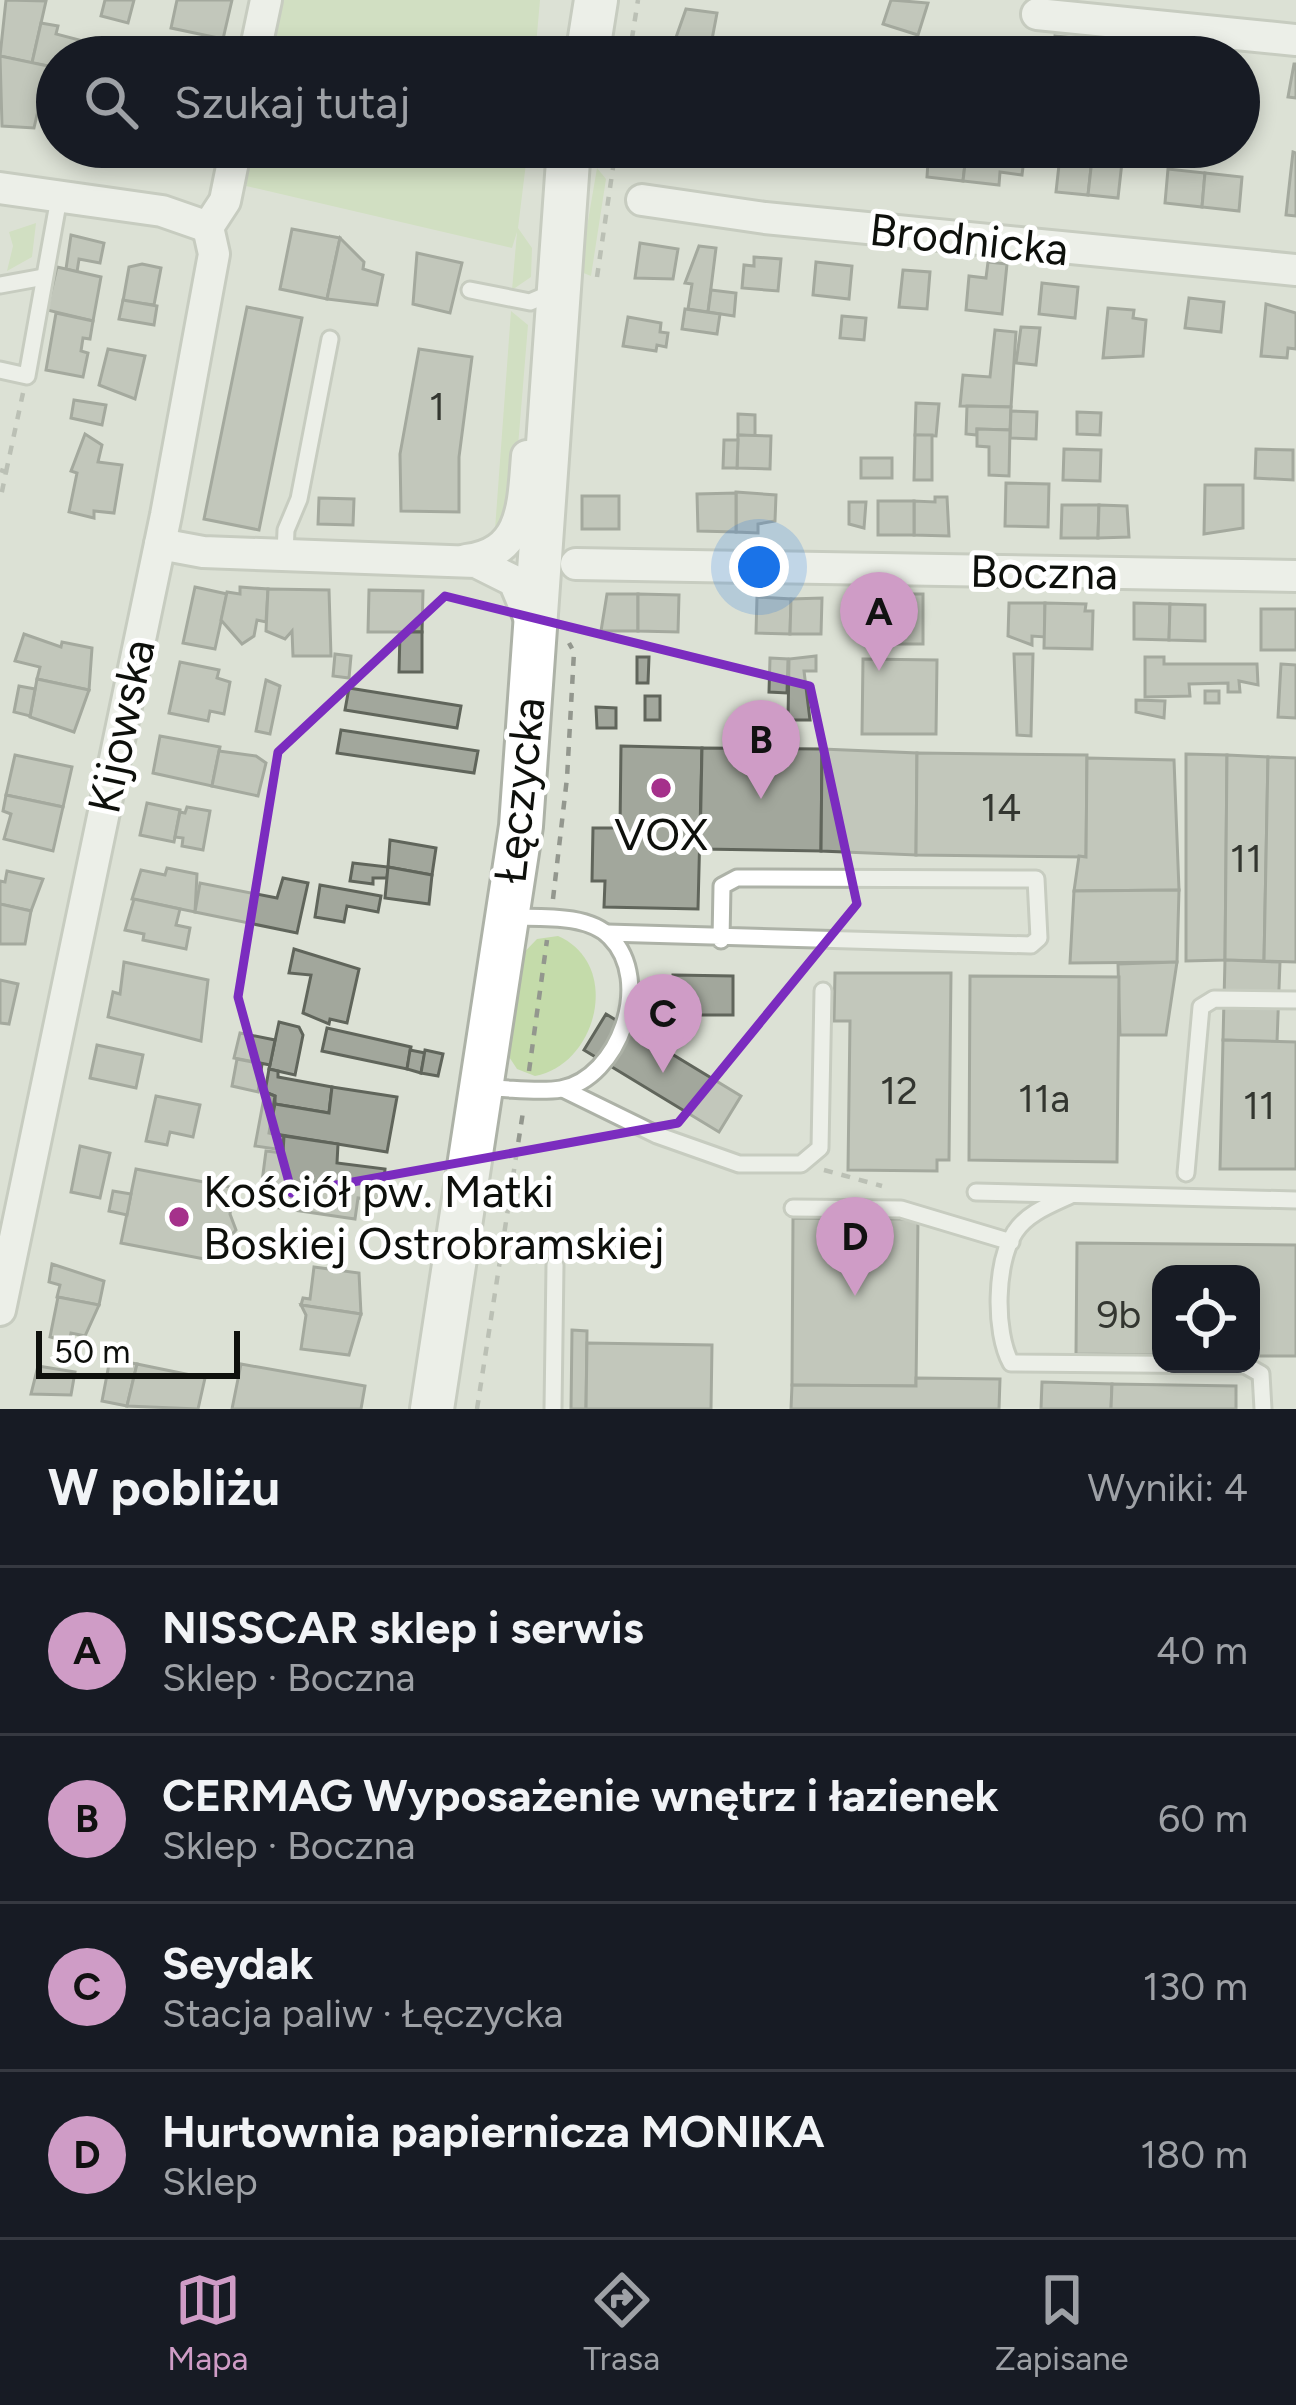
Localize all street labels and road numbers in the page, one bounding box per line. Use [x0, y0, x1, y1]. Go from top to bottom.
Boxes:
street label: Brodnicka [867, 202, 1071, 276]
street label: Boczna [969, 544, 1119, 600]
street label: Kijowska [76, 634, 166, 818]
street label: Łęczycka [482, 695, 556, 885]

